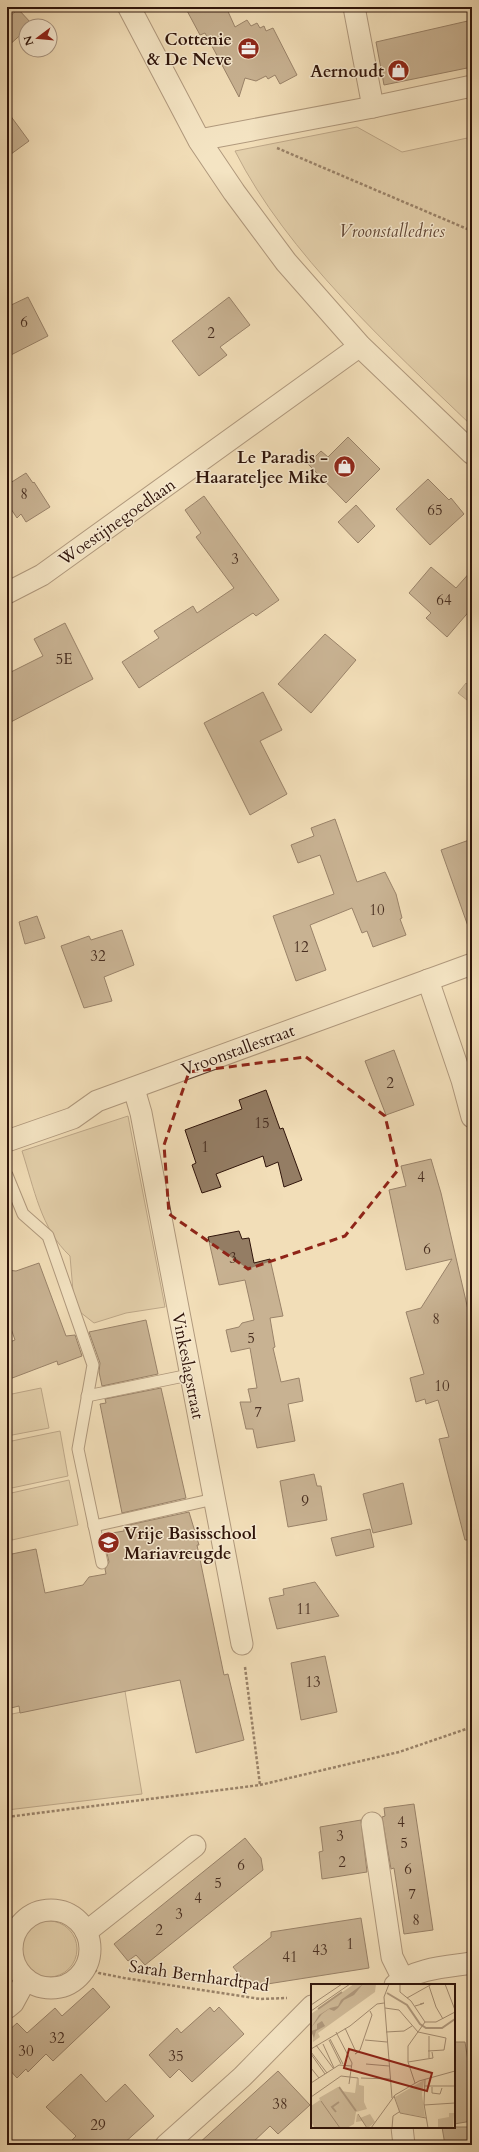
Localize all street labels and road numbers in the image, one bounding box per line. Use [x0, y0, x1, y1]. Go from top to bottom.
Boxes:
street label: Woestijnegoedlaan [53, 473, 180, 572]
street label: Vroonstallestraat [178, 1019, 298, 1081]
street label: Vinkeslagstraat [166, 1311, 210, 1422]
street label: Sarah Bernhardtpad [127, 1955, 271, 1997]

